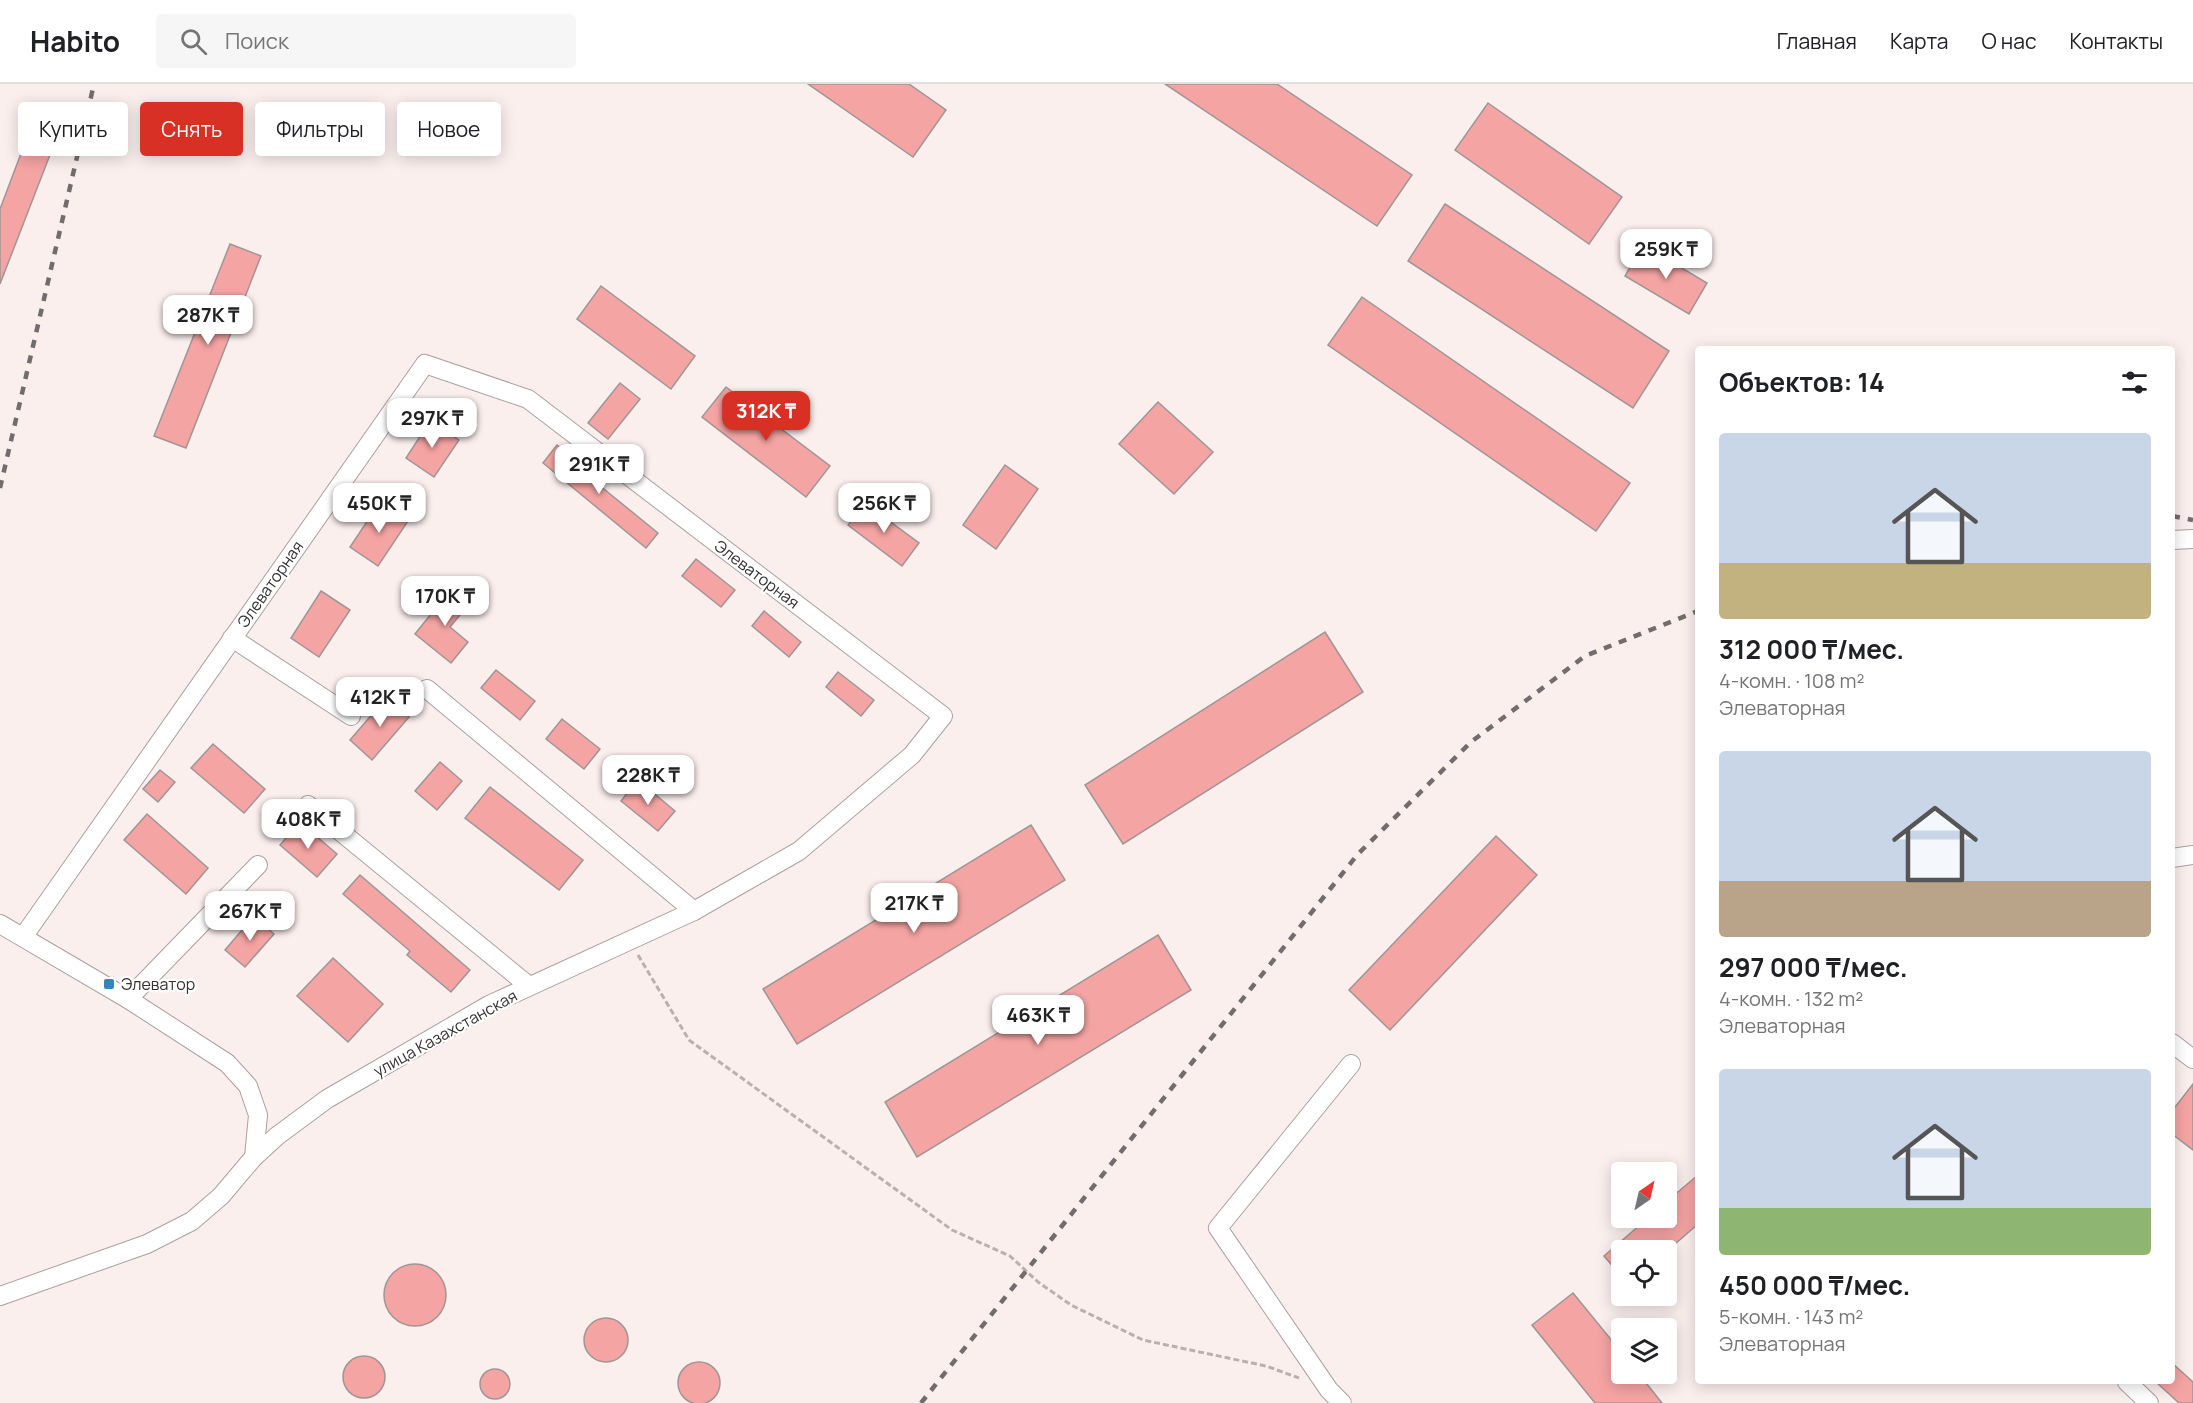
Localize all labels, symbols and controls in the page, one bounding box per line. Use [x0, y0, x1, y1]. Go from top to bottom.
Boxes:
search box [156, 14, 576, 68]
text: Habito [30, 22, 120, 60]
icon: search [177, 25, 210, 58]
text: Поиск [225, 26, 289, 56]
text: Главная [1777, 27, 1857, 55]
text: Карта [1890, 27, 1948, 55]
text: О нас [1981, 27, 2037, 55]
text: Контакты [2070, 27, 2163, 55]
chip: Купить [18, 102, 128, 156]
chip: Снять [140, 102, 243, 156]
chip: Фильтры [255, 102, 385, 156]
chip: Новое [397, 102, 501, 156]
pin: 259K ₸ [1617, 229, 1715, 280]
text: 259K ₸ [1634, 235, 1698, 262]
pin: 287K ₸ [159, 295, 257, 346]
text: 287K ₸ [177, 301, 239, 328]
text: Объектов: 14 [1719, 364, 1885, 400]
icon: filters [2118, 366, 2151, 399]
pin: 312K ₸ [717, 391, 815, 442]
text: 312K ₸ [736, 397, 796, 424]
pin: 297K ₸ [383, 398, 481, 449]
text: 297K ₸ [401, 404, 463, 431]
pin: 291K ₸ [550, 444, 648, 495]
text: 291K ₸ [569, 450, 629, 477]
icon: home [1881, 472, 1989, 580]
pin: 450K ₸ [330, 483, 428, 534]
pin: 256K ₸ [835, 483, 933, 534]
text: 450K ₸ [347, 489, 411, 516]
text: 256K ₸ [852, 489, 916, 516]
street label: Элеваторная [710, 535, 804, 613]
street label: Элеваторная [232, 536, 308, 632]
pin: 170K ₸ [396, 576, 494, 627]
text: 170K ₸ [415, 582, 475, 609]
text: 312 000 ₸/мес. [1719, 631, 1904, 667]
text: 4-комн. · 108 m² [1719, 667, 1865, 694]
pin: 412K ₸ [331, 677, 429, 728]
text: 412K ₸ [350, 683, 410, 710]
text: Элеваторная [1719, 694, 1846, 721]
pin: 228K ₸ [599, 755, 697, 806]
text: 228K ₸ [616, 761, 680, 788]
icon: home [1881, 790, 1989, 898]
pin: 408K ₸ [259, 799, 357, 850]
text: 408K ₸ [275, 805, 341, 832]
pin: 217K ₸ [865, 883, 963, 934]
text: 217K ₸ [885, 889, 943, 916]
pin: 267K ₸ [201, 891, 299, 942]
text: 267K ₸ [219, 897, 281, 924]
text: 297 000 ₸/мес. [1719, 949, 1908, 985]
place label: Элеватор [121, 973, 195, 995]
marker: Элеватор [102, 977, 116, 991]
street label: улица Казахстанская [369, 984, 521, 1082]
text: 4-комн. · 132 m² [1719, 985, 1863, 1012]
pin: 463K ₸ [989, 995, 1087, 1046]
text: 463K ₸ [1006, 1001, 1070, 1028]
text: Элеваторная [1719, 1012, 1846, 1039]
icon: home [1881, 1108, 1989, 1216]
north arrow [1611, 1162, 1677, 1228]
map controls [1611, 1162, 1677, 1384]
button: locate [1611, 1240, 1677, 1306]
text: 450 000 ₸/мес. [1719, 1267, 1910, 1303]
text: 5-комн. · 143 m² [1719, 1303, 1863, 1330]
button: layers [1611, 1318, 1677, 1384]
text: Элеваторная [1719, 1330, 1846, 1357]

